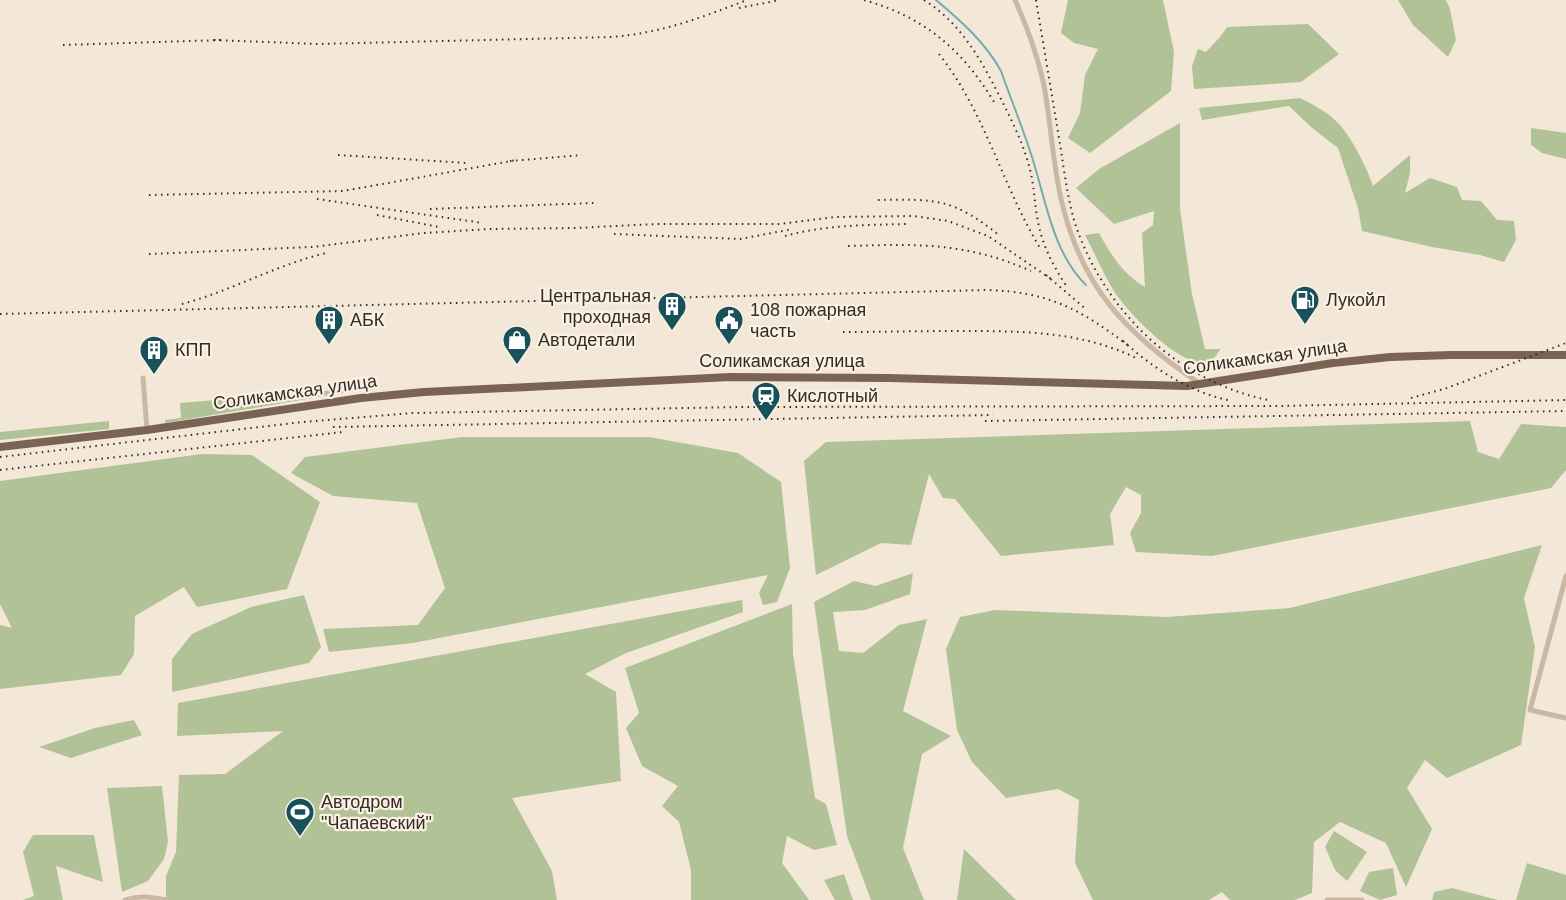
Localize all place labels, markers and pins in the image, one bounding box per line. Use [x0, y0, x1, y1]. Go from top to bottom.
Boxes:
fuel station icon: Лукойл [1289, 284, 1321, 326]
place label: Центральная проходная [540, 286, 651, 327]
building icon: Центральная проходная [656, 290, 688, 332]
place label: Лукойл [1326, 290, 1386, 310]
place label: 108 пожарная часть [750, 300, 866, 341]
building icon: АБК [313, 304, 345, 346]
public building icon: 108 пожарная часть [713, 304, 745, 346]
place label: АБК [350, 310, 385, 330]
shop icon: Автодетали [501, 324, 533, 366]
place label: Автодетали [538, 330, 635, 350]
building icon: КПП [138, 334, 170, 376]
place label: КПП [175, 340, 211, 360]
station icon: Кислотный [750, 380, 782, 422]
place label: Кислотный [787, 386, 878, 406]
place label: Автодром "Чапаевский" [321, 792, 432, 833]
sports icon: Автодром "Чапаевский" [284, 796, 316, 838]

